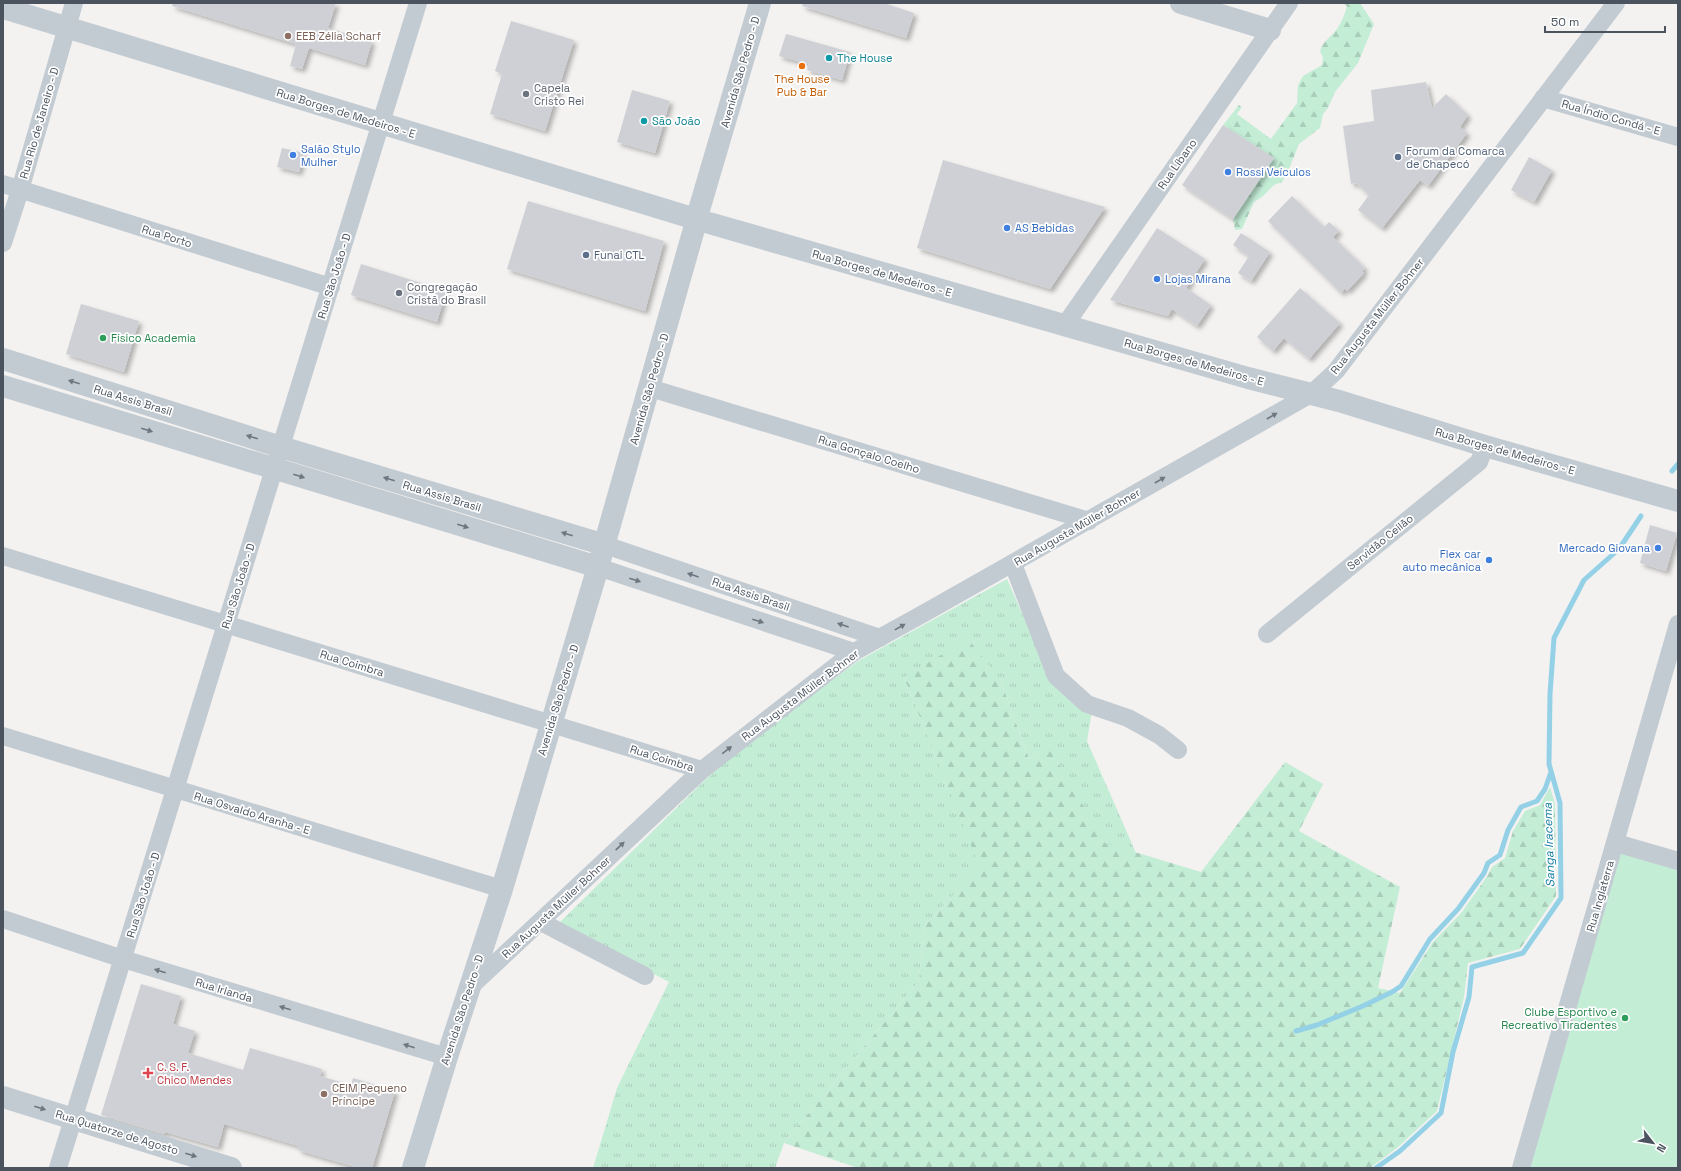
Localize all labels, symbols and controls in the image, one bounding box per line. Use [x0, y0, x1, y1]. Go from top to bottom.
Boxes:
scale bar [1545, 8, 1665, 34]
text: 50 m [1551, 14, 1579, 30]
street label: Avenida São Pedro - D [717, 15, 763, 129]
place label: EEB Zélia Scharf [296, 29, 381, 43]
marker: EEB Zélia Scharf [283, 31, 293, 41]
place label: The House [837, 51, 893, 65]
marker: The House [824, 53, 834, 63]
marker: The House Pub & Bar [797, 61, 807, 71]
street label: Rua Rio de Janeiro - D [16, 66, 62, 180]
place label: The House Pub & Bar [774, 72, 830, 99]
place label: Capela Cristo Rei [534, 81, 585, 108]
street label: Rua Borges de Medeiros - E [275, 85, 417, 141]
marker: Capela Cristo Rei [521, 89, 531, 99]
street label: Rua Índio Condá - E [1560, 96, 1662, 138]
place label: São João [652, 114, 701, 128]
marker: São João [639, 116, 649, 126]
street label: Rua Líbano [1154, 136, 1200, 192]
place label: Salão Stylo Mulher [301, 142, 361, 169]
place label: Forum da Comarca de Chapecó [1406, 144, 1505, 171]
marker: Salão Stylo Mulher [288, 150, 298, 160]
marker: Forum da Comarca de Chapecó [1393, 152, 1403, 162]
place label: Rossi Veículos [1236, 165, 1311, 179]
marker: Rossi Veículos [1223, 167, 1233, 177]
place label: AS Bebidas [1015, 221, 1074, 235]
street label: Rua Porto [140, 222, 194, 250]
marker: AS Bebidas [1002, 223, 1012, 233]
street label: Rua São João - D [314, 232, 354, 320]
street label: Rua Borges de Medeiros - E [811, 246, 953, 300]
place label: Funai CTL [594, 248, 645, 262]
marker: Funai CTL [581, 250, 591, 260]
street label: Rua Augusta Müller Bohner [1327, 255, 1427, 377]
place label: Lojas Mirana [1165, 272, 1232, 286]
marker: Lojas Mirana [1152, 274, 1162, 284]
place label: Congregação Cristã do Brasil [407, 280, 486, 307]
marker: Congregação Cristã do Brasil [394, 288, 404, 298]
place label: Físico Academia [111, 331, 197, 345]
street label: Avenida São Pedro - D [626, 332, 672, 446]
marker: Físico Academia [98, 333, 108, 343]
street label: Rua Borges de Medeiros - E [1123, 335, 1265, 389]
one-way arrow [68, 378, 80, 384]
street label: Rua Assis Brasil [92, 381, 174, 419]
one-way arrow [1267, 412, 1278, 419]
street label: Rua Borges de Medeiros - E [1434, 424, 1576, 478]
one-way arrow [142, 427, 154, 433]
street label: Rua Gonçalo Coelho [817, 432, 922, 476]
one-way arrow [245, 434, 257, 440]
one-way arrow [293, 473, 305, 479]
one-way arrow [383, 476, 395, 482]
street label: Rua Assis Brasil [401, 477, 483, 515]
one-way arrow [1154, 477, 1165, 484]
street label: Rua Augusta Müller Bohner [1011, 485, 1143, 569]
street label: Servidão Ceilão [1344, 511, 1416, 573]
one-way arrow [457, 523, 469, 529]
one-way arrow [561, 530, 573, 536]
place label: Mercado Giovana [1559, 541, 1651, 555]
street label: Rua São João - D [218, 542, 258, 630]
marker: Mercado Giovana [1653, 543, 1663, 553]
place label: Flex car auto mecânica [1402, 547, 1482, 574]
marker: Flex car auto mecânica [1484, 555, 1494, 565]
one-way arrow [687, 572, 699, 578]
street label: Rua Assis Brasil [710, 574, 792, 614]
one-way arrow [629, 577, 641, 583]
one-way arrow [753, 618, 765, 624]
one-way arrow [837, 622, 849, 628]
one-way arrow [894, 624, 906, 630]
street label: Avenida São Pedro - D [534, 643, 582, 757]
street label: Rua Augusta Müller Bohner [739, 646, 861, 744]
street label: Rua Coimbra [318, 647, 386, 680]
street label: Rua Coimbra [628, 742, 696, 775]
one-way arrow [722, 746, 733, 754]
street label: Rua Osvaldo Aranha - E [192, 789, 312, 837]
water label: Sanga Iracema [1540, 802, 1558, 888]
one-way arrow [615, 842, 626, 851]
street label: Rua São João - D [123, 851, 163, 939]
street label: Rua Augusta Müller Bohner [499, 853, 613, 961]
street label: Rua Inglaterra [1583, 858, 1617, 933]
street label: Avenida São Pedro - D [438, 953, 486, 1067]
one-way arrow [154, 968, 166, 974]
street label: Rua Irlanda [194, 975, 255, 1005]
one-way arrow [279, 1005, 291, 1011]
place label: Clube Esportivo e Recreativo Tiradentes [1501, 1005, 1617, 1032]
marker: Clube Esportivo e Recreativo Tiradentes [1620, 1013, 1630, 1023]
one-way arrow [403, 1043, 415, 1049]
place label: C. S. F. Chico Mendes [157, 1060, 232, 1087]
marker: C. S. F. Chico Mendes [142, 1067, 154, 1079]
place label: CEIM Pequeno Príncipe [332, 1081, 407, 1108]
marker: CEIM Pequeno Príncipe [319, 1089, 329, 1099]
one-way arrow [35, 1105, 47, 1111]
street label: Rua Quatorze de Agosto [54, 1107, 180, 1157]
north arrow [1633, 1123, 1673, 1163]
text: N [1654, 1141, 1669, 1155]
one-way arrow [185, 1152, 197, 1158]

